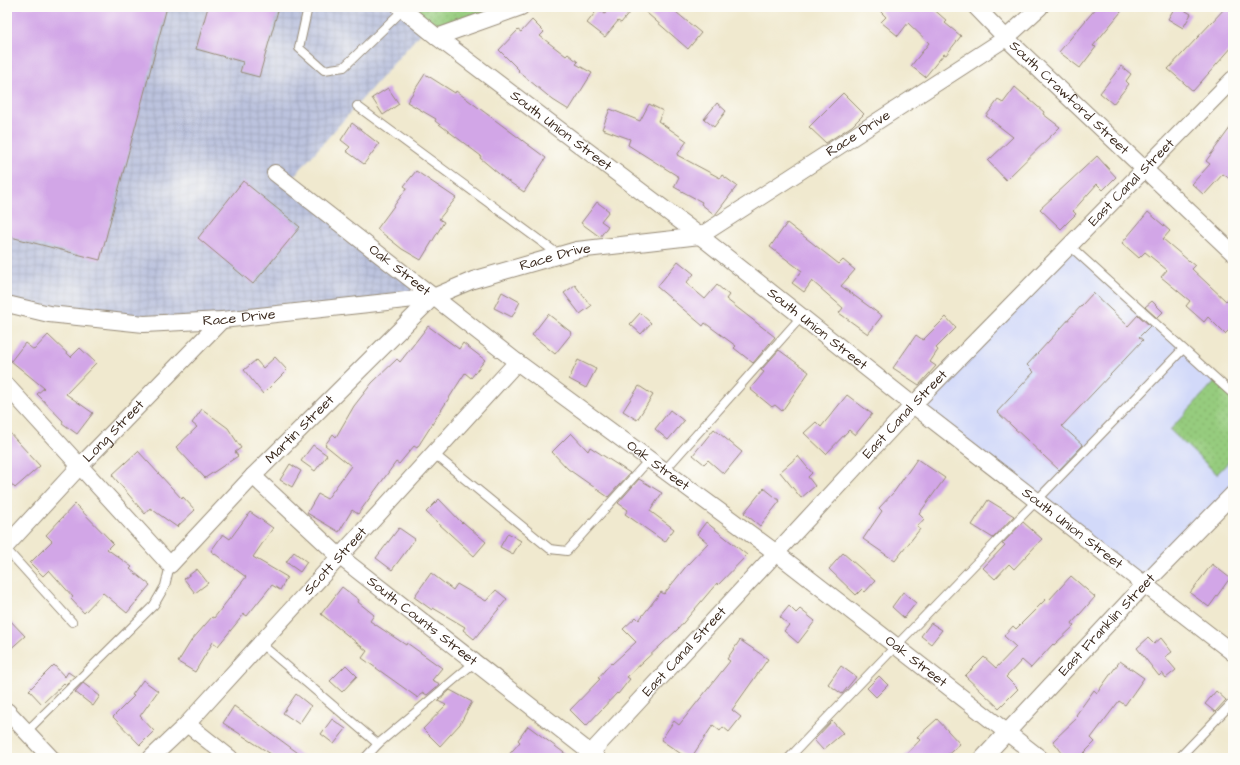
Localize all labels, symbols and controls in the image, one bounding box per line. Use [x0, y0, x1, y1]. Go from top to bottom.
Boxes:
street label: South Crawford Street [1005, 36, 1134, 160]
street label: South Union Street [506, 86, 616, 176]
street label: Race Drive [822, 105, 895, 162]
street label: East Canal Street [1084, 134, 1179, 231]
street label: Race Drive [517, 238, 592, 276]
street label: Oak Street [364, 240, 435, 301]
street label: South Union Street [763, 283, 872, 375]
street label: Race Drive [202, 304, 277, 331]
street label: East Canal Street [858, 365, 952, 463]
street label: Martin Street [261, 390, 339, 468]
street label: Long Street [78, 395, 149, 467]
street label: Oak Street [622, 436, 694, 496]
street label: South Union Street [1018, 483, 1127, 574]
street label: Scott Street [299, 522, 372, 600]
street label: East Franklin Street [1054, 569, 1160, 681]
street label: South Counts Street [363, 571, 482, 671]
street label: East Canal Street [638, 602, 731, 701]
street label: Oak Street [881, 631, 952, 692]

